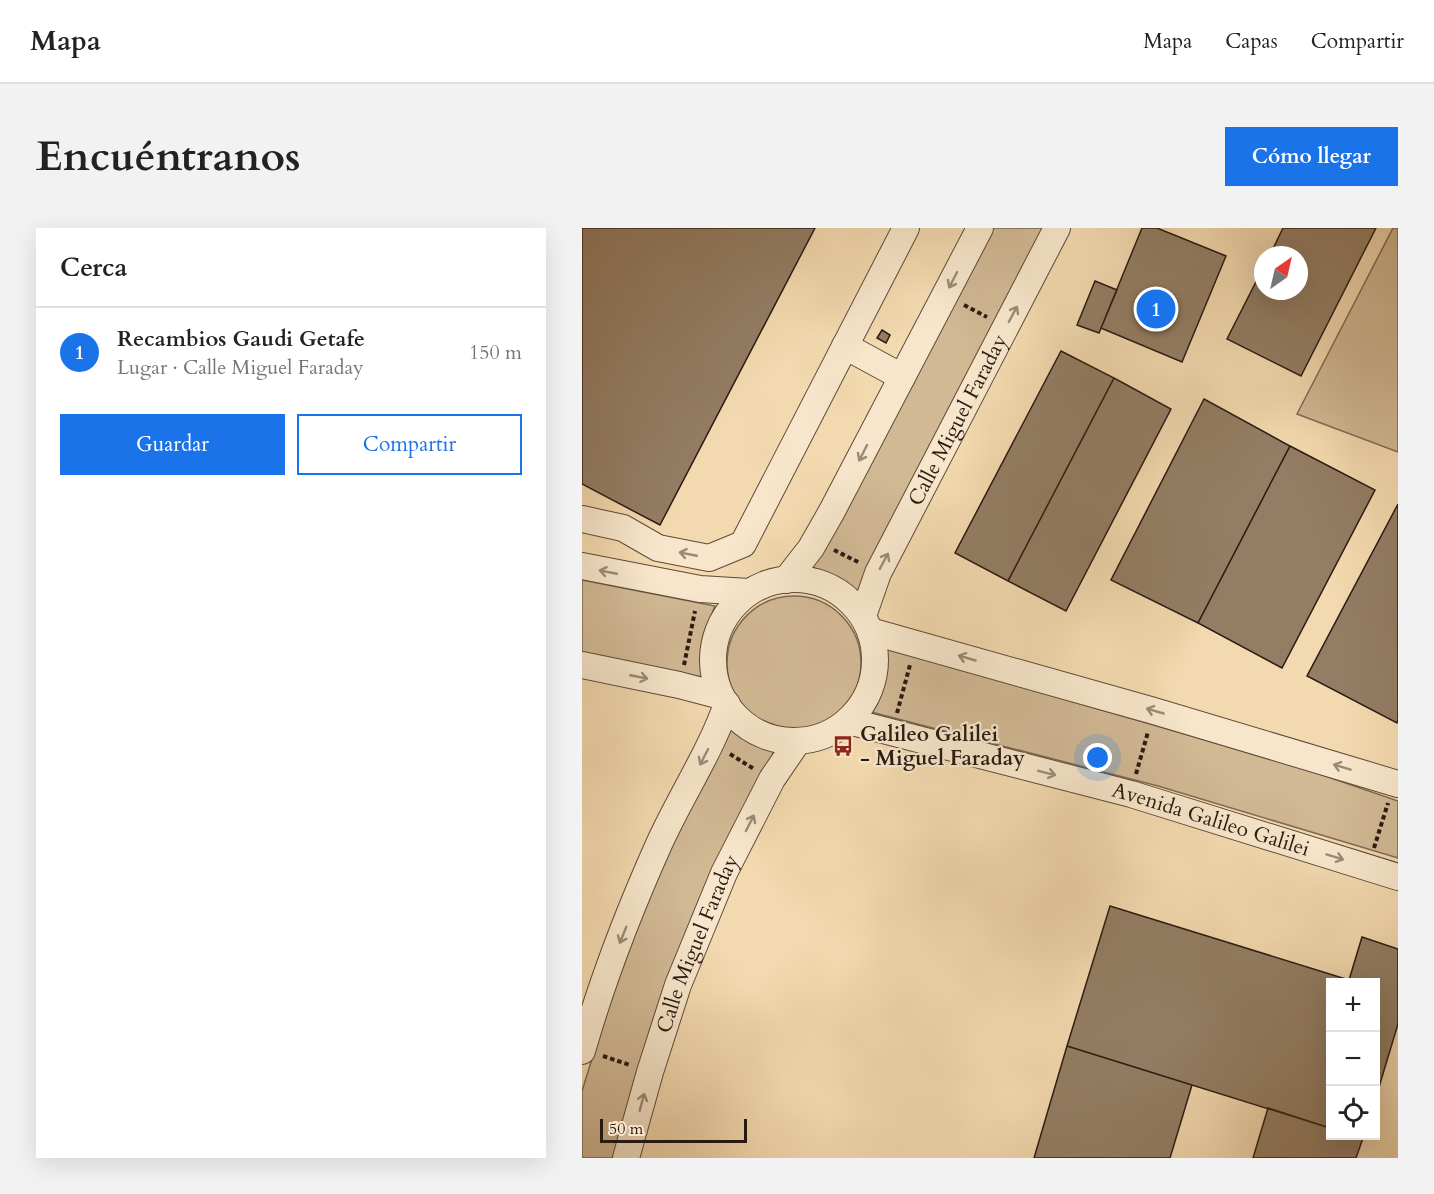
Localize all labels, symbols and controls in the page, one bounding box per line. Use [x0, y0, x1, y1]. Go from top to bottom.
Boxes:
text: Mapa [30, 22, 101, 60]
text: Mapa [1143, 27, 1192, 56]
text: Capas [1225, 27, 1278, 56]
text: Compartir [1311, 27, 1404, 56]
button: Cómo llegar [1225, 127, 1398, 186]
text: Encuéntranos [36, 128, 301, 185]
north arrow [1254, 246, 1308, 300]
text: Cerca [60, 250, 127, 285]
one-way arrow [946, 271, 958, 289]
pin: 1 [1136, 286, 1176, 332]
one-way arrow [1008, 305, 1019, 323]
text: Recambios Gaudi Getafe [117, 324, 365, 354]
street label: Calle Miguel Faraday [901, 329, 1014, 511]
text: 1 [74, 339, 85, 366]
text: 150 m [469, 339, 522, 366]
text: Lugar · Calle Miguel Faraday [117, 354, 364, 381]
button: Guardar [60, 414, 285, 475]
button: Compartir [297, 414, 522, 475]
one-way arrow [856, 444, 868, 462]
one-way arrow [679, 548, 698, 559]
one-way arrow [879, 553, 890, 571]
one-way arrow [599, 566, 619, 577]
one-way arrow [958, 652, 977, 663]
one-way arrow [629, 672, 649, 683]
one-way arrow [1146, 705, 1165, 716]
place label: Galileo Galilei - Miguel Faraday [860, 720, 1025, 773]
bus stop icon: Galileo Galilei - Miguel Faraday [831, 734, 855, 758]
your location [1083, 743, 1112, 772]
one-way arrow [697, 748, 709, 766]
one-way arrow [1333, 761, 1352, 772]
one-way arrow [1037, 767, 1056, 779]
street label: Avenida Galileo Galilei [1109, 776, 1313, 864]
one-way arrow [745, 814, 756, 832]
street label: Calle Miguel Faraday [649, 850, 746, 1037]
one-way arrow [1325, 852, 1344, 863]
one-way arrow [617, 925, 628, 943]
map controls [1326, 978, 1380, 1140]
button: + [1326, 978, 1380, 1032]
button: − [1326, 1032, 1380, 1086]
button: locate [1326, 1086, 1380, 1140]
one-way arrow [637, 1092, 648, 1111]
scale bar [600, 1116, 747, 1144]
text: 50 m [609, 1118, 643, 1140]

